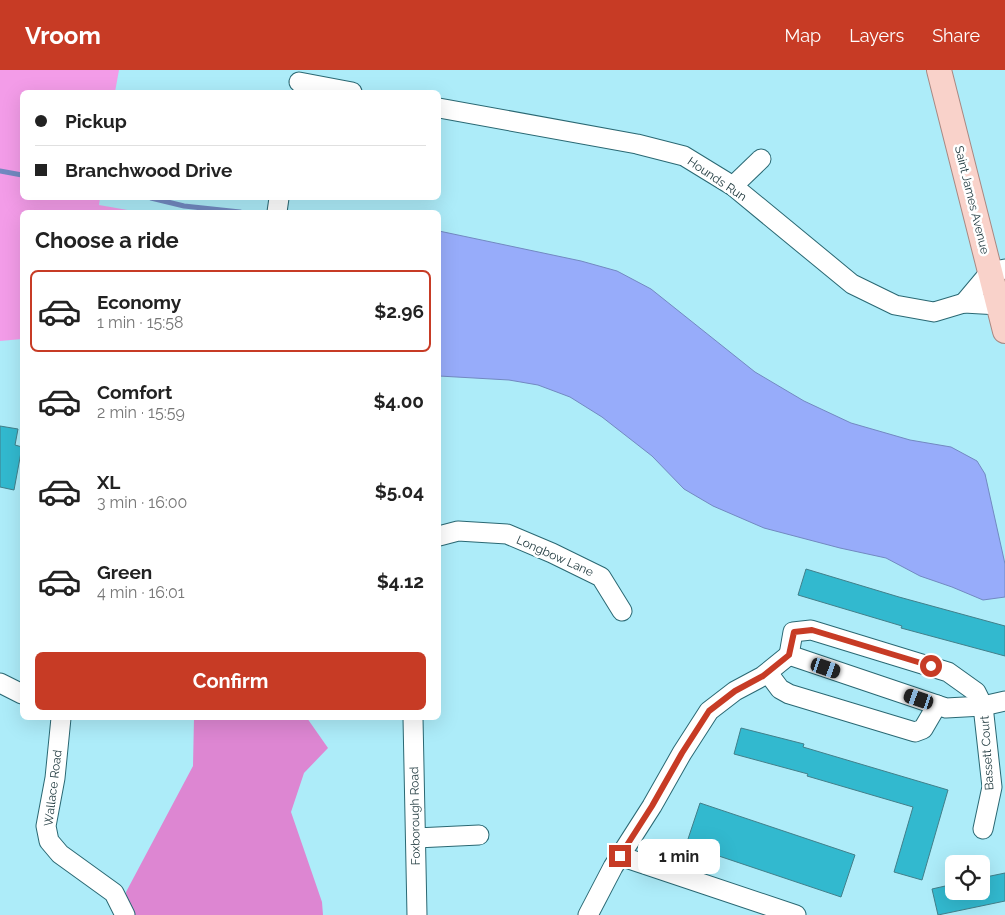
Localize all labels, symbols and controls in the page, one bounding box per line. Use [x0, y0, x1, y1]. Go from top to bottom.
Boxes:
text: Vroom [25, 21, 101, 50]
text: Map [785, 25, 821, 46]
text: Layers [849, 25, 904, 46]
text: Share [932, 25, 980, 46]
text: Pickup [65, 110, 127, 132]
street label: Saint James Avenue [952, 144, 992, 256]
street label: Hounds Run [685, 154, 749, 204]
text: Branchwood Drive [65, 159, 232, 181]
text: Choose a ride [35, 227, 179, 253]
icon: car [37, 289, 82, 334]
text: Economy [97, 291, 181, 313]
text: $2.96 [374, 300, 424, 322]
text: 1 min · 15:58 [97, 313, 183, 332]
icon: car [37, 379, 82, 424]
text: Comfort [97, 381, 172, 403]
text: $4.00 [373, 390, 424, 412]
text: 2 min · 15:59 [97, 403, 185, 422]
icon: car [37, 469, 82, 514]
text: XL [97, 471, 120, 493]
text: $5.04 [375, 480, 424, 502]
text: 3 min · 16:00 [97, 493, 187, 512]
street label: Longbow Lane [514, 533, 596, 579]
icon: car [37, 559, 82, 604]
text: Green [97, 561, 152, 583]
text: $4.12 [377, 570, 424, 592]
text: 4 min · 16:01 [97, 583, 185, 602]
button: Confirm [35, 652, 426, 710]
route start [920, 655, 942, 677]
car [809, 656, 842, 680]
car [902, 687, 935, 711]
street label: Bassett Court [977, 715, 997, 791]
street label: Wallace Road [41, 749, 65, 827]
street label: Foxborough Road [407, 767, 423, 865]
callout: 1 min [638, 838, 720, 874]
route end [609, 845, 631, 867]
text: 1 min [659, 847, 699, 866]
map controls [945, 855, 990, 900]
button: locate [945, 855, 990, 900]

